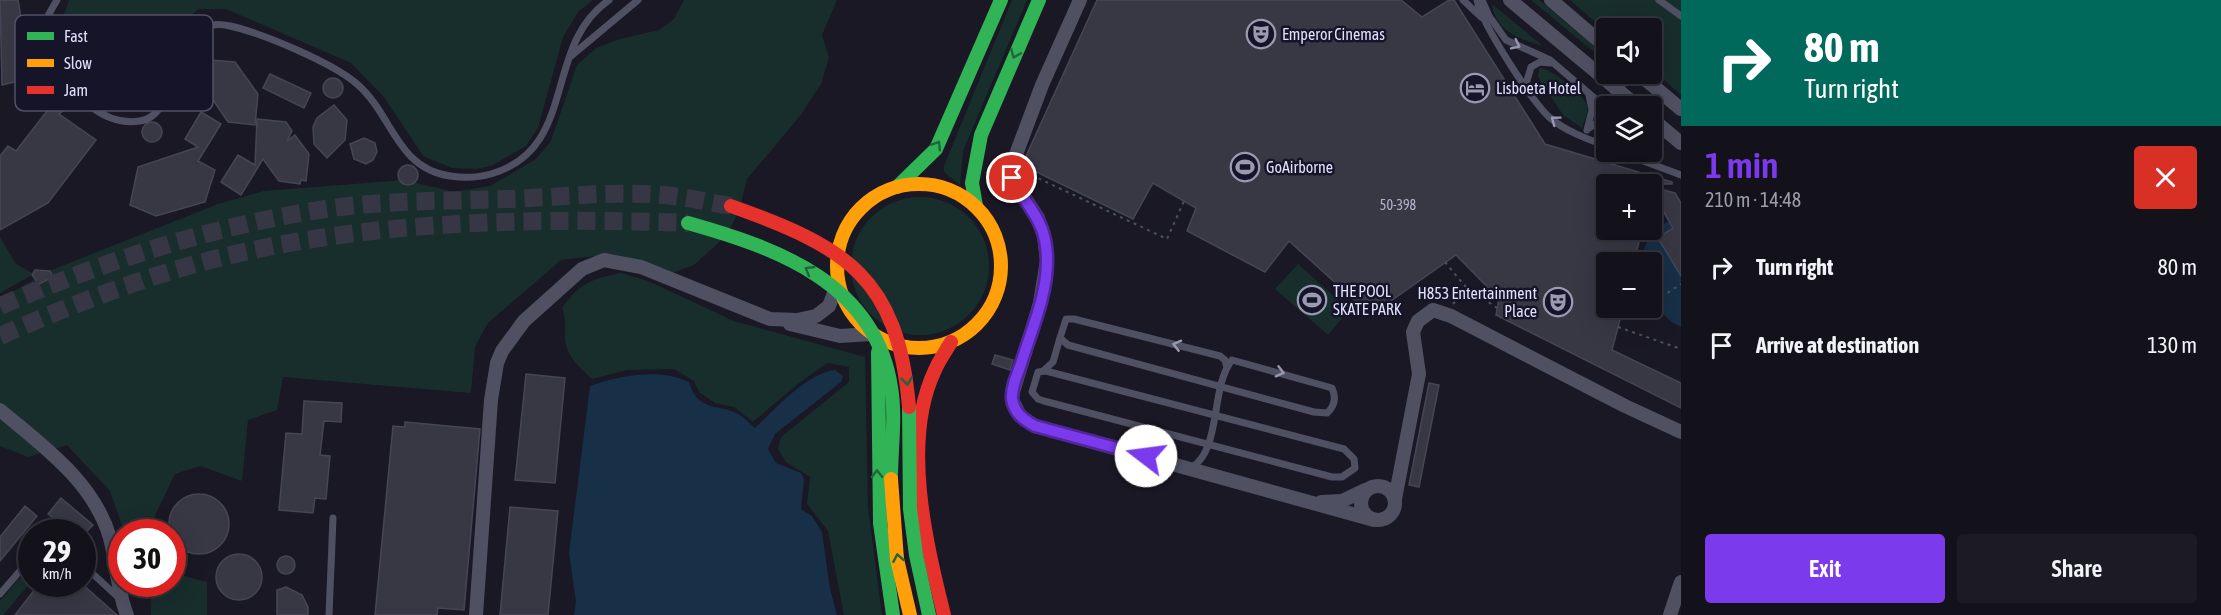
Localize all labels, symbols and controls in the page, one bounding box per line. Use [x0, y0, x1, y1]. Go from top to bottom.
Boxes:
legend [15, 15, 213, 111]
theatre icon: Emperor Cinemas [1245, 18, 1277, 50]
map controls [1596, 18, 1662, 318]
button: sound [1596, 18, 1662, 84]
text: 80 m [1804, 23, 1879, 71]
icon: right [1705, 24, 1783, 102]
place label: Emperor Cinemas [1282, 25, 1385, 44]
text: Fast [64, 27, 88, 45]
one-way arrow [1510, 37, 1521, 49]
one-way arrow [1010, 47, 1022, 58]
text: Slow [64, 54, 92, 72]
hotel icon: Lisboeta Hotel [1459, 72, 1491, 104]
text: Turn right [1804, 73, 1899, 104]
place label: Lisboeta Hotel [1496, 79, 1582, 97]
text: Jam [64, 81, 88, 99]
button: layers [1596, 96, 1662, 162]
one-way arrow [1550, 117, 1561, 128]
one-way arrow [930, 141, 942, 151]
text: 1 min [1705, 144, 1779, 186]
button: close [2134, 146, 2197, 209]
sports icon: GoAirborne [1229, 151, 1261, 183]
pin [986, 152, 1037, 203]
place label: GoAirborne [1266, 158, 1333, 176]
icon: arrive [995, 161, 1028, 194]
button: + [1596, 174, 1662, 240]
text: 210 m · 14:48 [1705, 188, 1801, 211]
house number: 50-398 [1380, 197, 1417, 213]
icon: right [1705, 251, 1738, 284]
button: − [1596, 252, 1662, 318]
text: Turn right [1756, 254, 1833, 280]
text: 80 m [2157, 254, 2197, 280]
one-way arrow [805, 265, 815, 277]
place label: THE POOL SKATE PARK [1333, 282, 1402, 318]
sports icon: THE POOL SKATE PARK [1296, 284, 1328, 316]
place label: H853 Entertainment Place [1417, 284, 1537, 320]
theatre icon: H853 Entertainment Place [1542, 286, 1574, 318]
icon: arrive [1705, 329, 1738, 362]
text: Arrive at destination [1756, 332, 1919, 358]
text: 130 m [2147, 332, 2197, 358]
one-way arrow [1173, 340, 1183, 353]
one-way arrow [1274, 365, 1285, 377]
one-way arrow [901, 376, 913, 385]
position arrow [1114, 424, 1178, 488]
one-way arrow [871, 469, 883, 478]
speed limit sign: 30 [108, 519, 186, 597]
text: 29 [43, 534, 71, 568]
button: Exit [1705, 534, 1945, 603]
button: Share [1957, 534, 2197, 603]
one-way arrow [892, 553, 905, 563]
text: km/h [42, 565, 72, 582]

